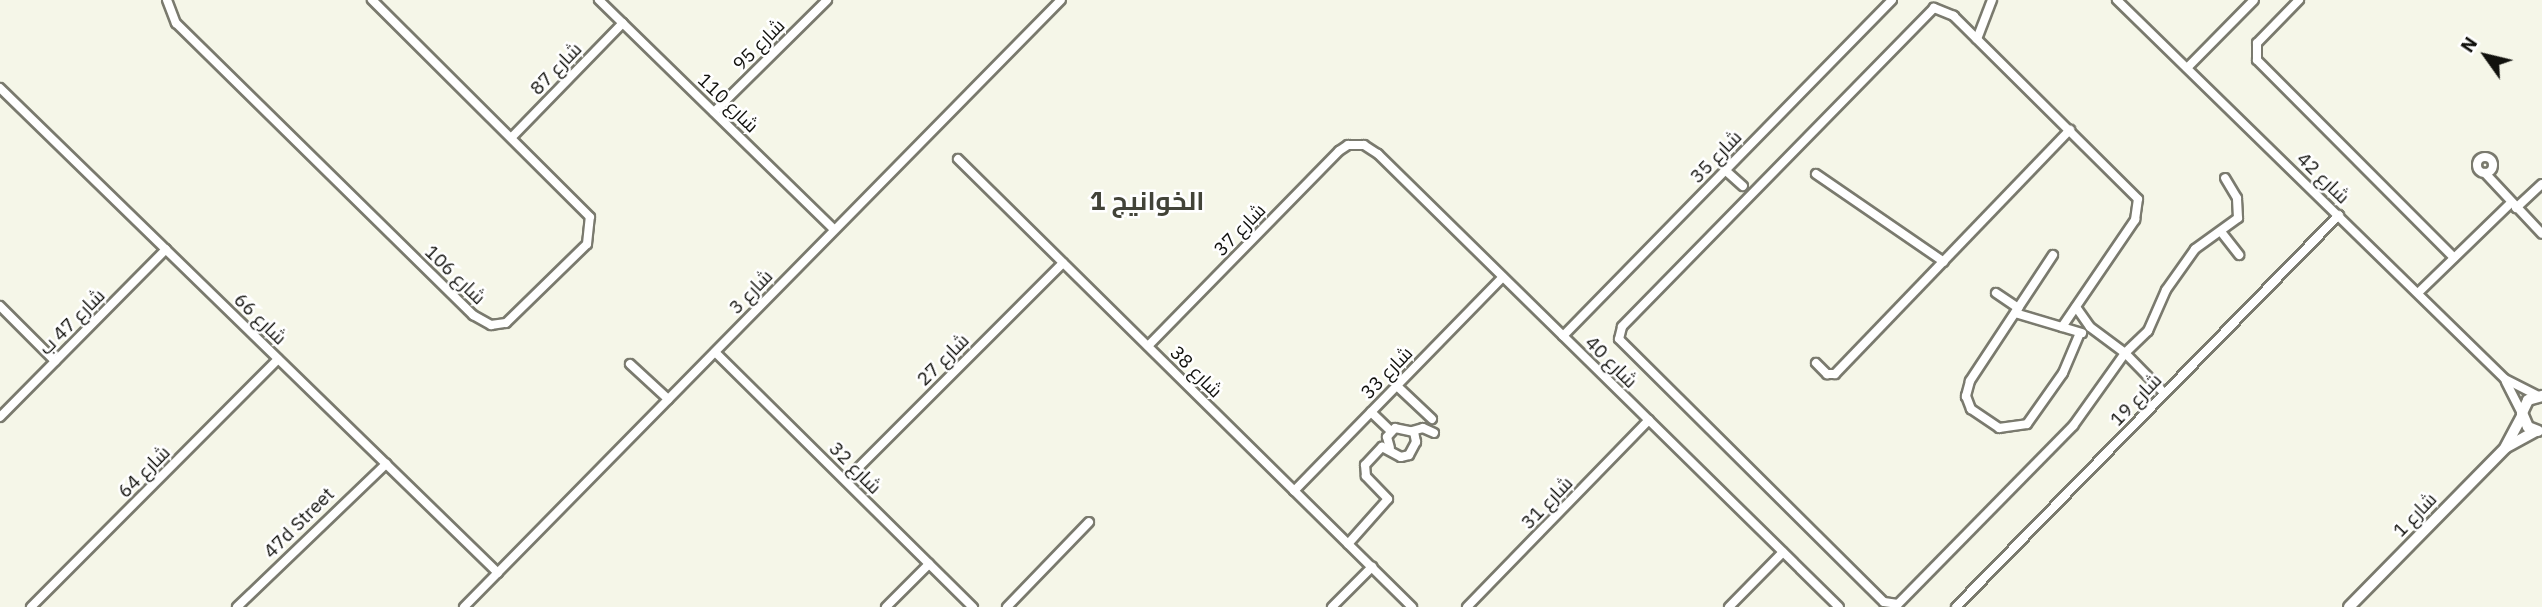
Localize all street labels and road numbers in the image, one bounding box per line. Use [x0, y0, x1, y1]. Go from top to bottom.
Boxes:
street label: شارع 95 [728, 14, 790, 76]
street label: شارع 87 [526, 38, 586, 100]
street label: شارع 110 [693, 69, 763, 137]
street label: شارع 35 [1686, 126, 1746, 188]
street label: شارع 42 [2292, 148, 2354, 208]
street label: شارع 37 [1210, 199, 1270, 261]
street label: شارع 106 [420, 241, 490, 309]
street label: شارع 3 [724, 265, 778, 319]
street label: شارع 47 ب [34, 284, 110, 360]
street label: شارع 66 [229, 289, 291, 349]
street label: شارع 27 [912, 329, 974, 391]
street label: شارع 40 [1580, 331, 1642, 393]
street label: شارع 38 [1165, 341, 1227, 403]
street label: شارع 33 [1357, 342, 1417, 404]
street label: شارع 19 [2106, 369, 2166, 431]
street label: شارع 32 [824, 437, 886, 499]
street label: شارع 64 [113, 441, 175, 503]
street label: شارع 31 [1517, 472, 1577, 534]
street label: 47d Street [259, 483, 339, 563]
street label: شارع 1 [2388, 488, 2442, 542]

